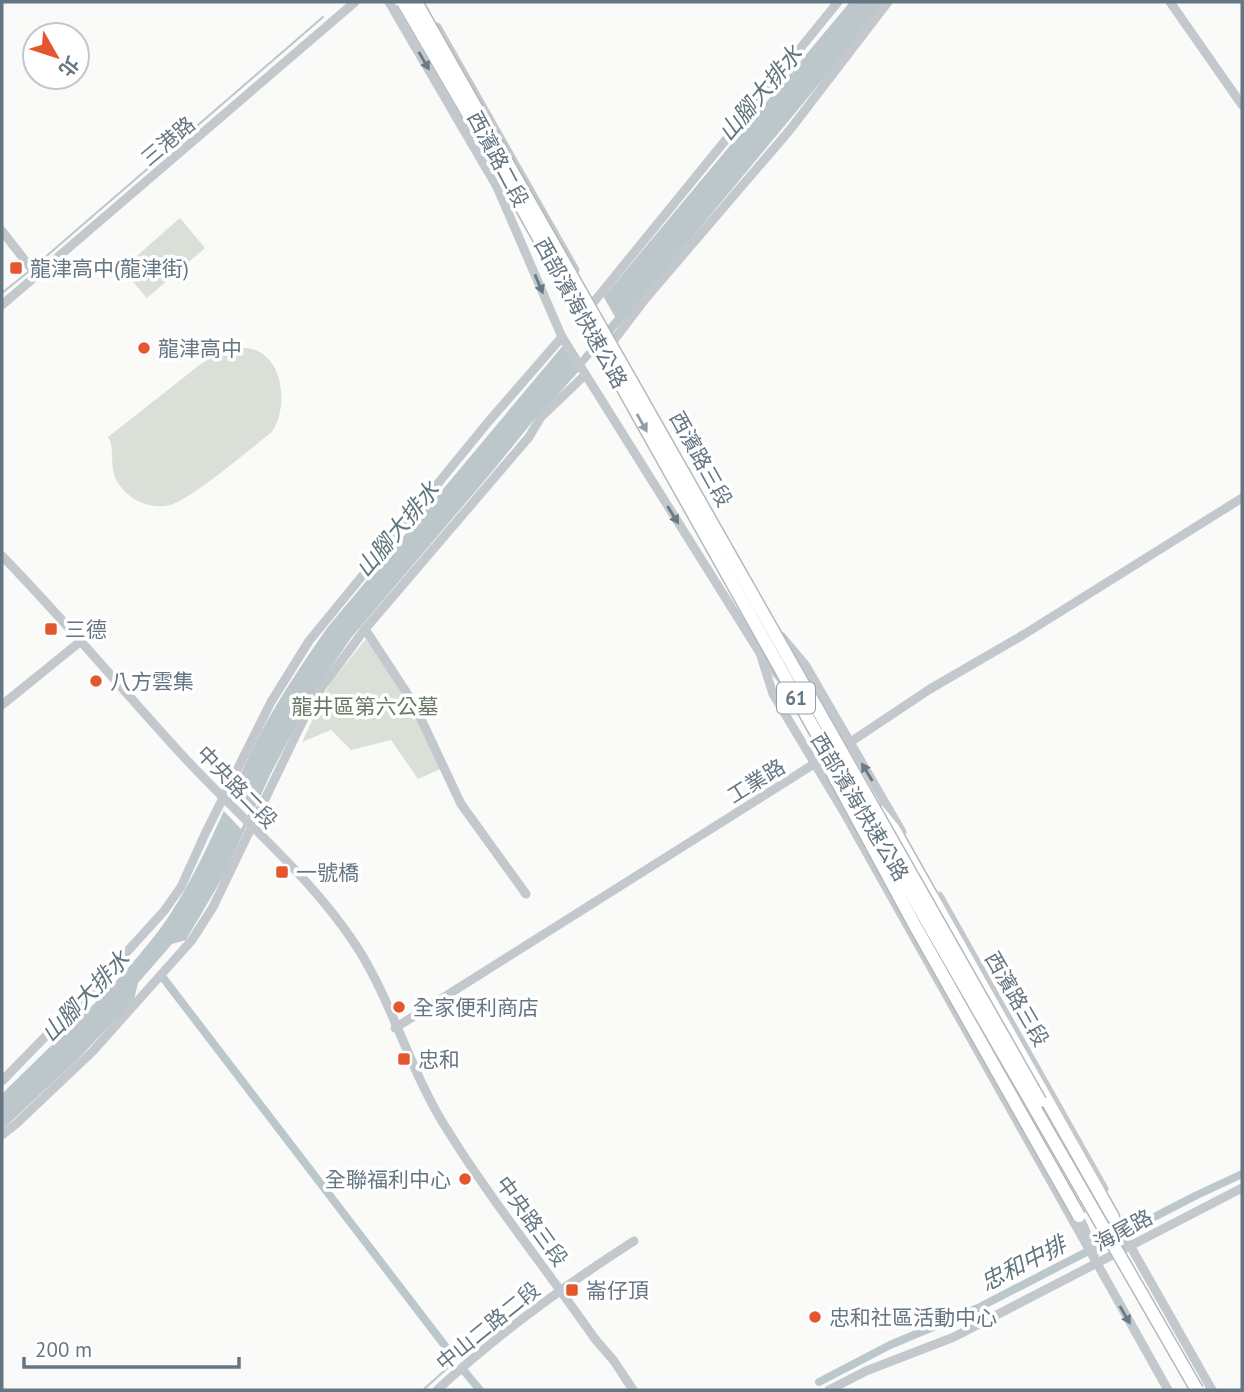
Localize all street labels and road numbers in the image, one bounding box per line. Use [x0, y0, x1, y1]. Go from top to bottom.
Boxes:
street label: 西濱路二段 [461, 106, 535, 212]
street label: 三港路 [135, 110, 201, 172]
street label: 西部濱海快速公路 [528, 233, 634, 393]
street label: 西濱路三段 [664, 407, 738, 511]
road number: 61 [777, 682, 815, 713]
street label: 西部濱海快速公路 [805, 728, 915, 886]
street label: 中央路二段 [191, 740, 283, 834]
street label: 工業路 [722, 753, 790, 809]
street label: 西濱路三段 [979, 947, 1055, 1051]
street label: 中央路三段 [490, 1171, 574, 1271]
street label: 海尾路 [1089, 1203, 1157, 1257]
street label: 中山二路二段 [431, 1276, 545, 1376]

